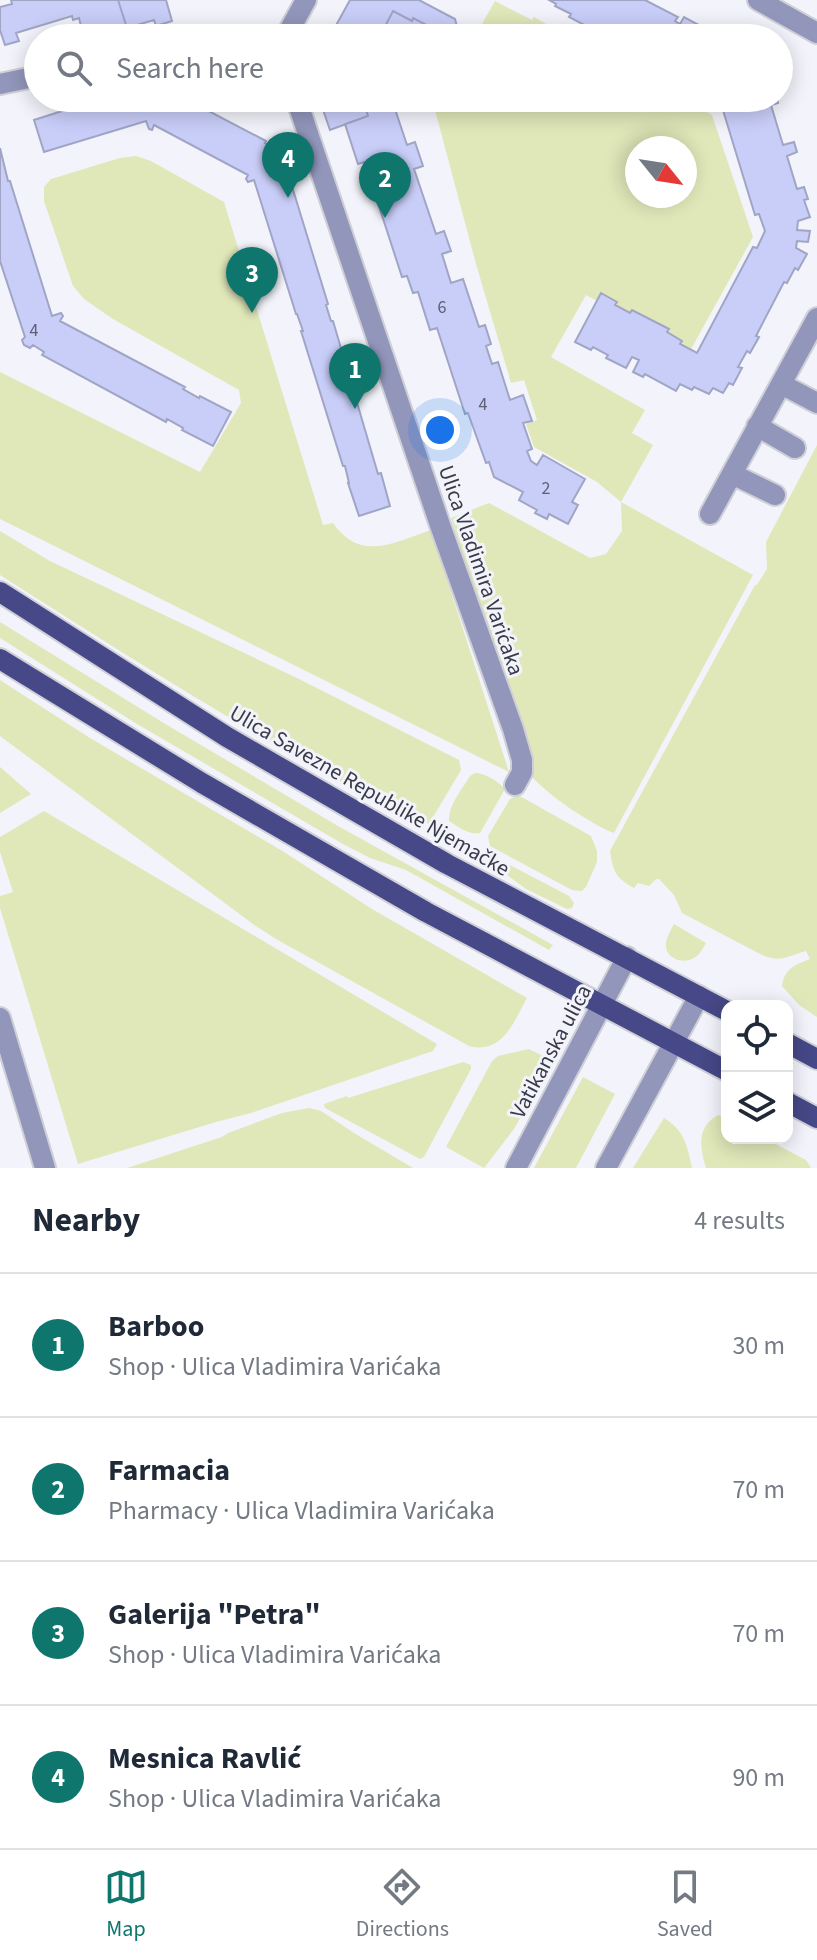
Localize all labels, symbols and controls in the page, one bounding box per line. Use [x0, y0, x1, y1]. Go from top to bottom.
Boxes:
search box [24, 24, 793, 112]
icon: search [52, 46, 96, 90]
text: Search here [116, 47, 264, 90]
pin: 4 [262, 132, 314, 198]
north arrow [625, 136, 697, 208]
pin: 2 [359, 152, 411, 218]
pin: 3 [226, 247, 278, 313]
house number: 6 [438, 295, 447, 320]
house number: 4 [30, 318, 39, 343]
pin: 1 [329, 343, 381, 409]
house number: 4 [479, 392, 488, 417]
your location [420, 410, 460, 450]
street label: Ulica Vladimira Varićaka [430, 461, 532, 680]
house number: 2 [542, 476, 551, 501]
street label: Ulica Savezne Republike Njemačke [223, 697, 516, 884]
street label: Vatikanska ulica [502, 979, 600, 1124]
map controls [721, 1000, 793, 1144]
button: locate [721, 1000, 793, 1072]
button: layers [721, 1072, 793, 1144]
text: Nearby [32, 1196, 140, 1245]
text: 4 results [694, 1202, 785, 1239]
text: Barboo [108, 1305, 204, 1348]
text: 1 [51, 1327, 65, 1364]
text: 30 m [732, 1327, 785, 1364]
text: Shop · Ulica Vladimira Varićaka [108, 1348, 441, 1385]
text: Farmacia [108, 1449, 230, 1492]
text: 2 [51, 1471, 65, 1508]
text: 70 m [732, 1471, 785, 1508]
text: Pharmacy · Ulica Vladimira Varićaka [108, 1492, 495, 1529]
text: Galerija "Petra" [108, 1593, 321, 1636]
text: 3 [51, 1615, 65, 1652]
text: 70 m [732, 1615, 785, 1652]
text: Shop · Ulica Vladimira Varićaka [108, 1636, 441, 1673]
text: Mesnica Ravlić [108, 1737, 301, 1780]
text: 4 [51, 1759, 65, 1796]
text: 90 m [732, 1759, 785, 1796]
text: Shop · Ulica Vladimira Varićaka [108, 1780, 441, 1817]
tab: Map [104, 1865, 148, 1945]
tab: Directions [356, 1865, 449, 1945]
tab: Saved [657, 1865, 713, 1945]

